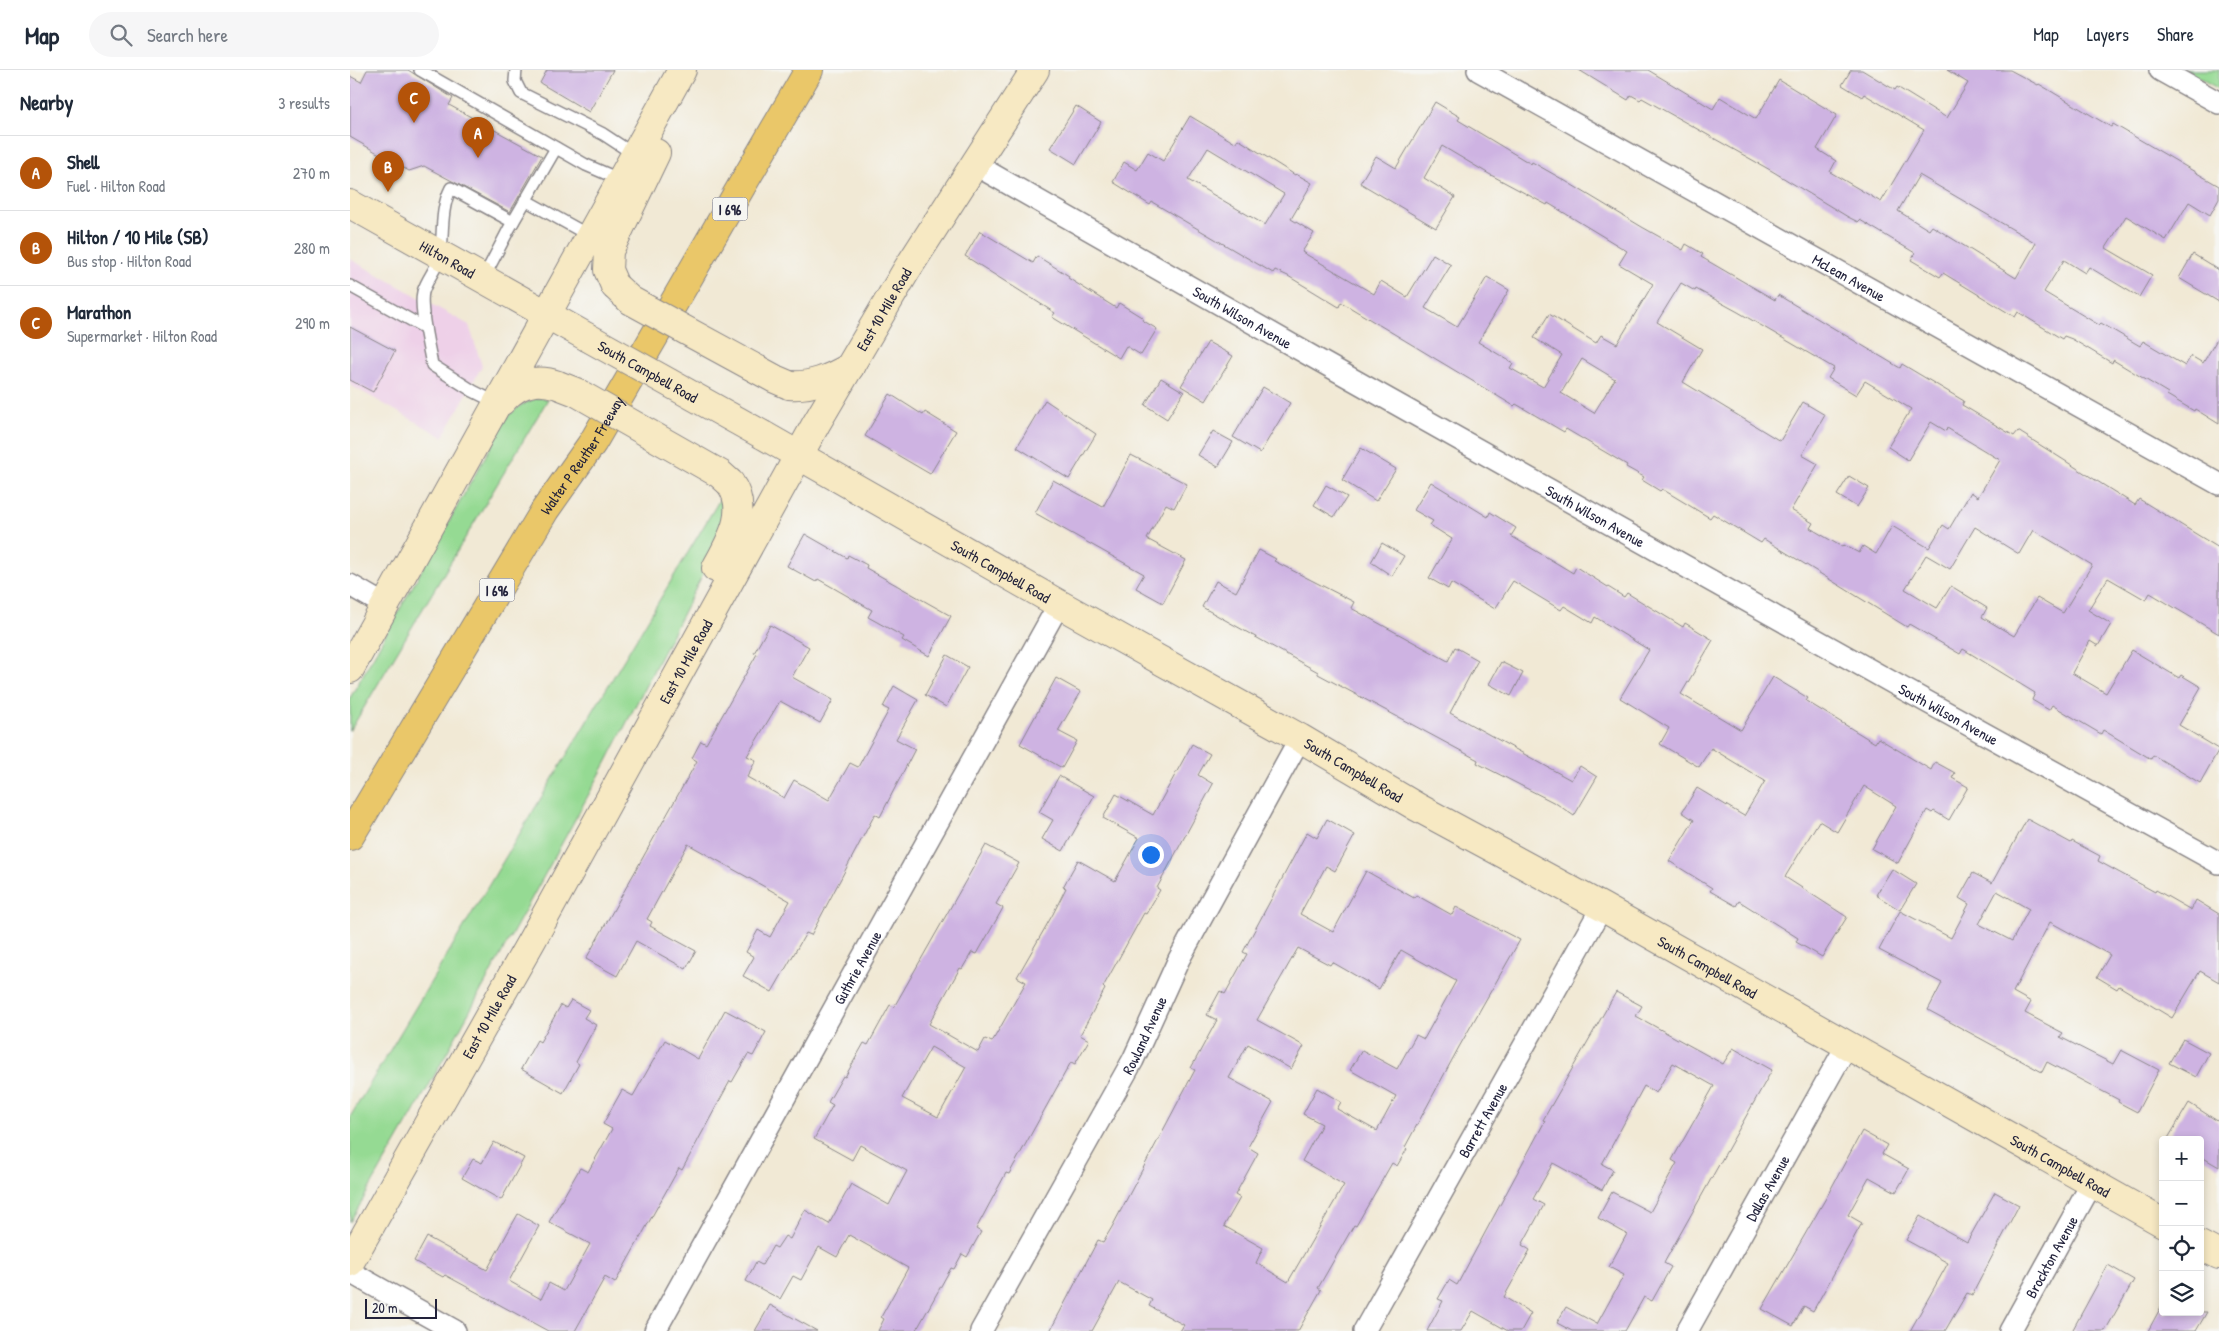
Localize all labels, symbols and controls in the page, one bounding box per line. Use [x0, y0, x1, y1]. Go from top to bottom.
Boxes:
search box [89, 12, 439, 57]
text: Map [25, 19, 59, 51]
icon: search [107, 21, 135, 49]
text: Search here [147, 22, 228, 48]
text: Map [2033, 22, 2059, 47]
text: Layers [2087, 22, 2129, 47]
text: Share [2157, 22, 2194, 47]
pin: C [398, 82, 430, 123]
text: Nearby [20, 88, 73, 117]
text: 3 results [278, 92, 330, 114]
pin: A [462, 117, 494, 158]
text: Shell [67, 149, 99, 175]
pin: B [372, 151, 404, 192]
text: A [32, 162, 40, 184]
text: 270 m [293, 162, 330, 184]
text: Fuel · Hilton Road [67, 175, 165, 197]
road number: I 696 [712, 198, 748, 220]
text: Hilton / 10 Mile (SB) [67, 224, 209, 250]
street label: Hilton Road [416, 235, 479, 283]
text: B [32, 237, 40, 259]
text: 280 m [294, 237, 330, 259]
street label: McLean Avenue [1809, 248, 1889, 306]
text: Bus stop · Hilton Road [67, 250, 191, 272]
street label: East 10 Mile Road [851, 264, 916, 355]
street label: South Wilson Avenue [1189, 280, 1296, 353]
text: Marathon [67, 299, 131, 325]
text: C [32, 312, 40, 334]
text: 290 m [295, 312, 330, 334]
text: Supermarket · Hilton Road [67, 325, 217, 347]
street label: South Campbell Road [594, 335, 702, 407]
street label: Walter P Reuther Freeway [535, 392, 628, 519]
street label: South Wilson Avenue [1542, 479, 1649, 552]
street label: South Campbell Road [947, 534, 1055, 608]
road number: I 696 [480, 578, 514, 602]
street label: East 10 Mile Road [654, 615, 717, 707]
street label: South Wilson Avenue [1895, 678, 2002, 750]
street label: South Campbell Road [1300, 732, 1407, 807]
your location [1138, 842, 1164, 868]
street label: Guthrie Avenue [828, 927, 886, 1008]
street label: South Campbell Road [1654, 930, 1761, 1003]
street label: East 10 Mile Road [457, 971, 521, 1062]
street label: Rowland Avenue [1117, 993, 1171, 1078]
street label: Barrett Avenue [1453, 1079, 1512, 1161]
street label: South Campbell Road [2007, 1129, 2114, 1202]
map controls [2159, 1136, 2204, 1316]
button: + [2159, 1136, 2204, 1181]
street label: Dallas Avenue [1740, 1151, 1794, 1225]
button: − [2159, 1181, 2204, 1226]
street label: Brockton Avenue [2020, 1212, 2082, 1302]
button: locate [2159, 1226, 2204, 1271]
button: layers [2159, 1271, 2204, 1316]
scale bar [365, 1296, 438, 1319]
text: 20 m [372, 1298, 398, 1317]

